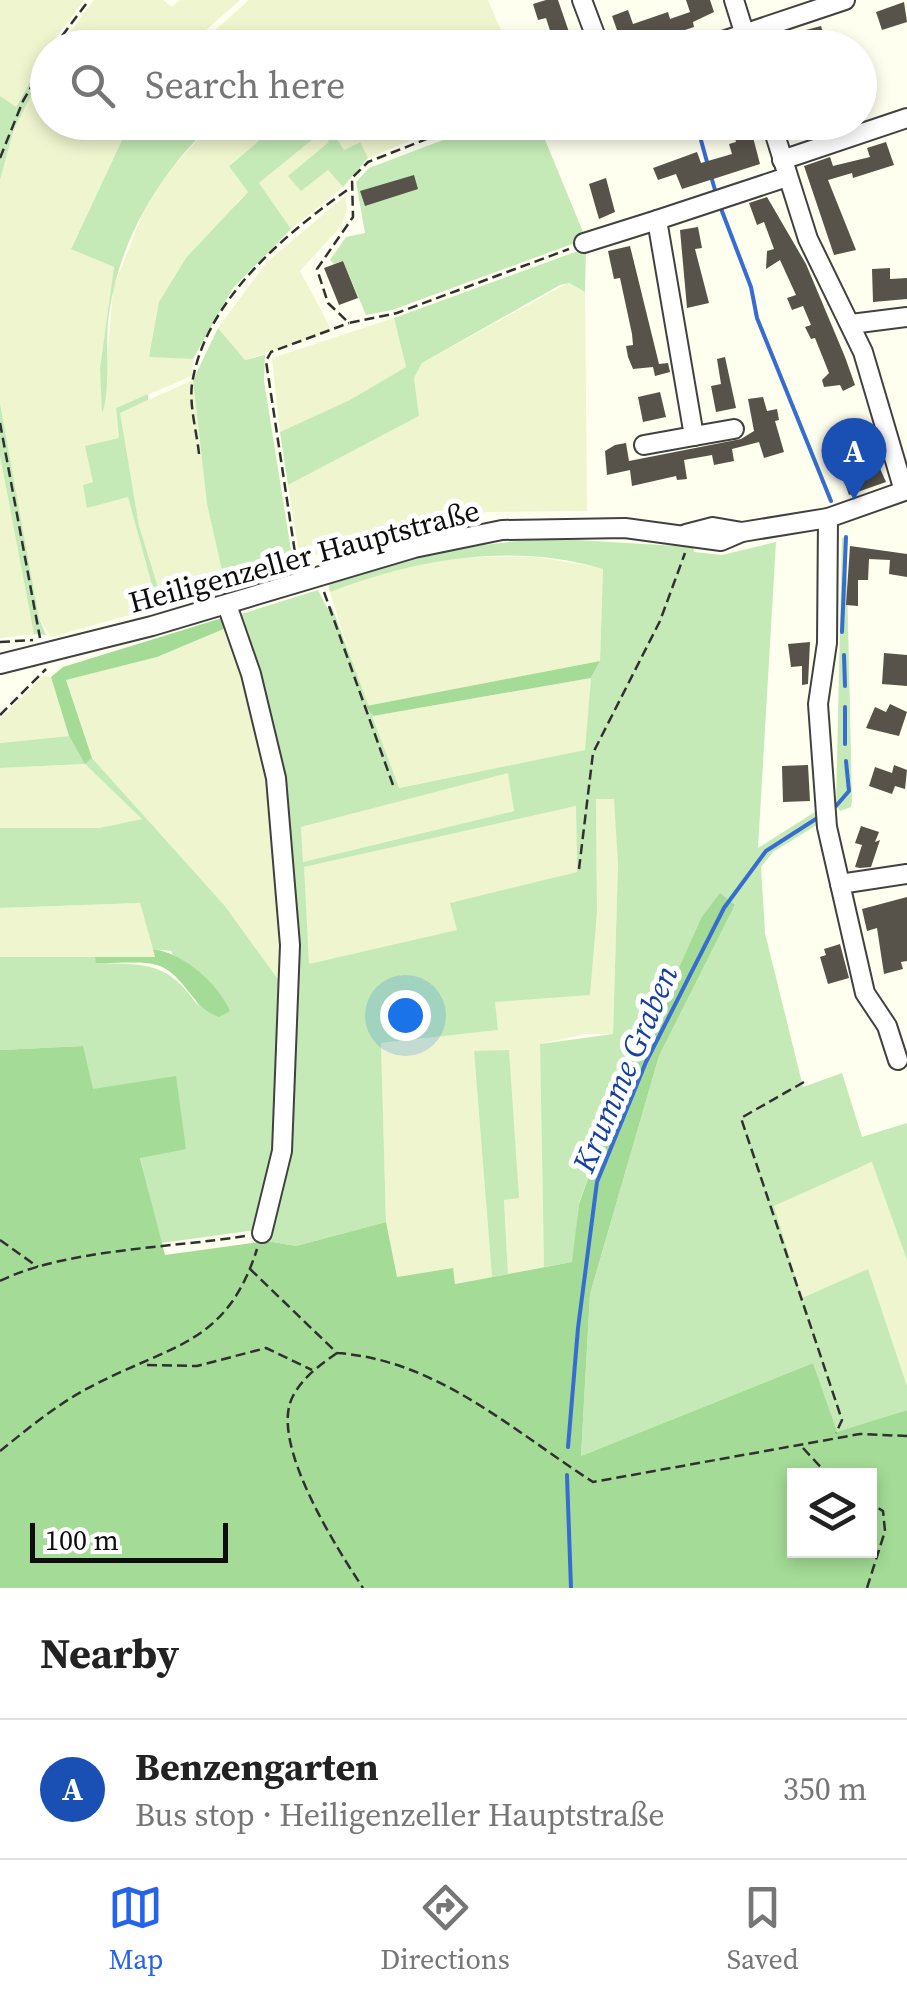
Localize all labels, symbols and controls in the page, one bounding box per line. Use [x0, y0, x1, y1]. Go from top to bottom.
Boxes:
search box [30, 30, 877, 140]
icon: search [65, 58, 120, 113]
text: Search here [145, 59, 345, 111]
pin: A [822, 418, 886, 500]
street label: Heiligenzeller Hauptstraße [124, 489, 484, 623]
water label: Krumme Graben [561, 959, 688, 1180]
your location [380, 990, 431, 1041]
map controls [787, 1468, 877, 1558]
button: layers [787, 1468, 877, 1558]
scale bar [30, 1518, 228, 1562]
text: 100 m [45, 1521, 119, 1559]
text: Nearby [40, 1624, 179, 1682]
text: Benzengarten [135, 1741, 379, 1793]
text: A [62, 1767, 83, 1811]
text: 350 m [783, 1767, 867, 1811]
text: Bus stop · Heiligenzeller Hauptstraße [135, 1793, 665, 1837]
tab: Map [108, 1880, 163, 1978]
tab: Directions [380, 1880, 510, 1978]
tab: Saved [727, 1880, 799, 1978]

